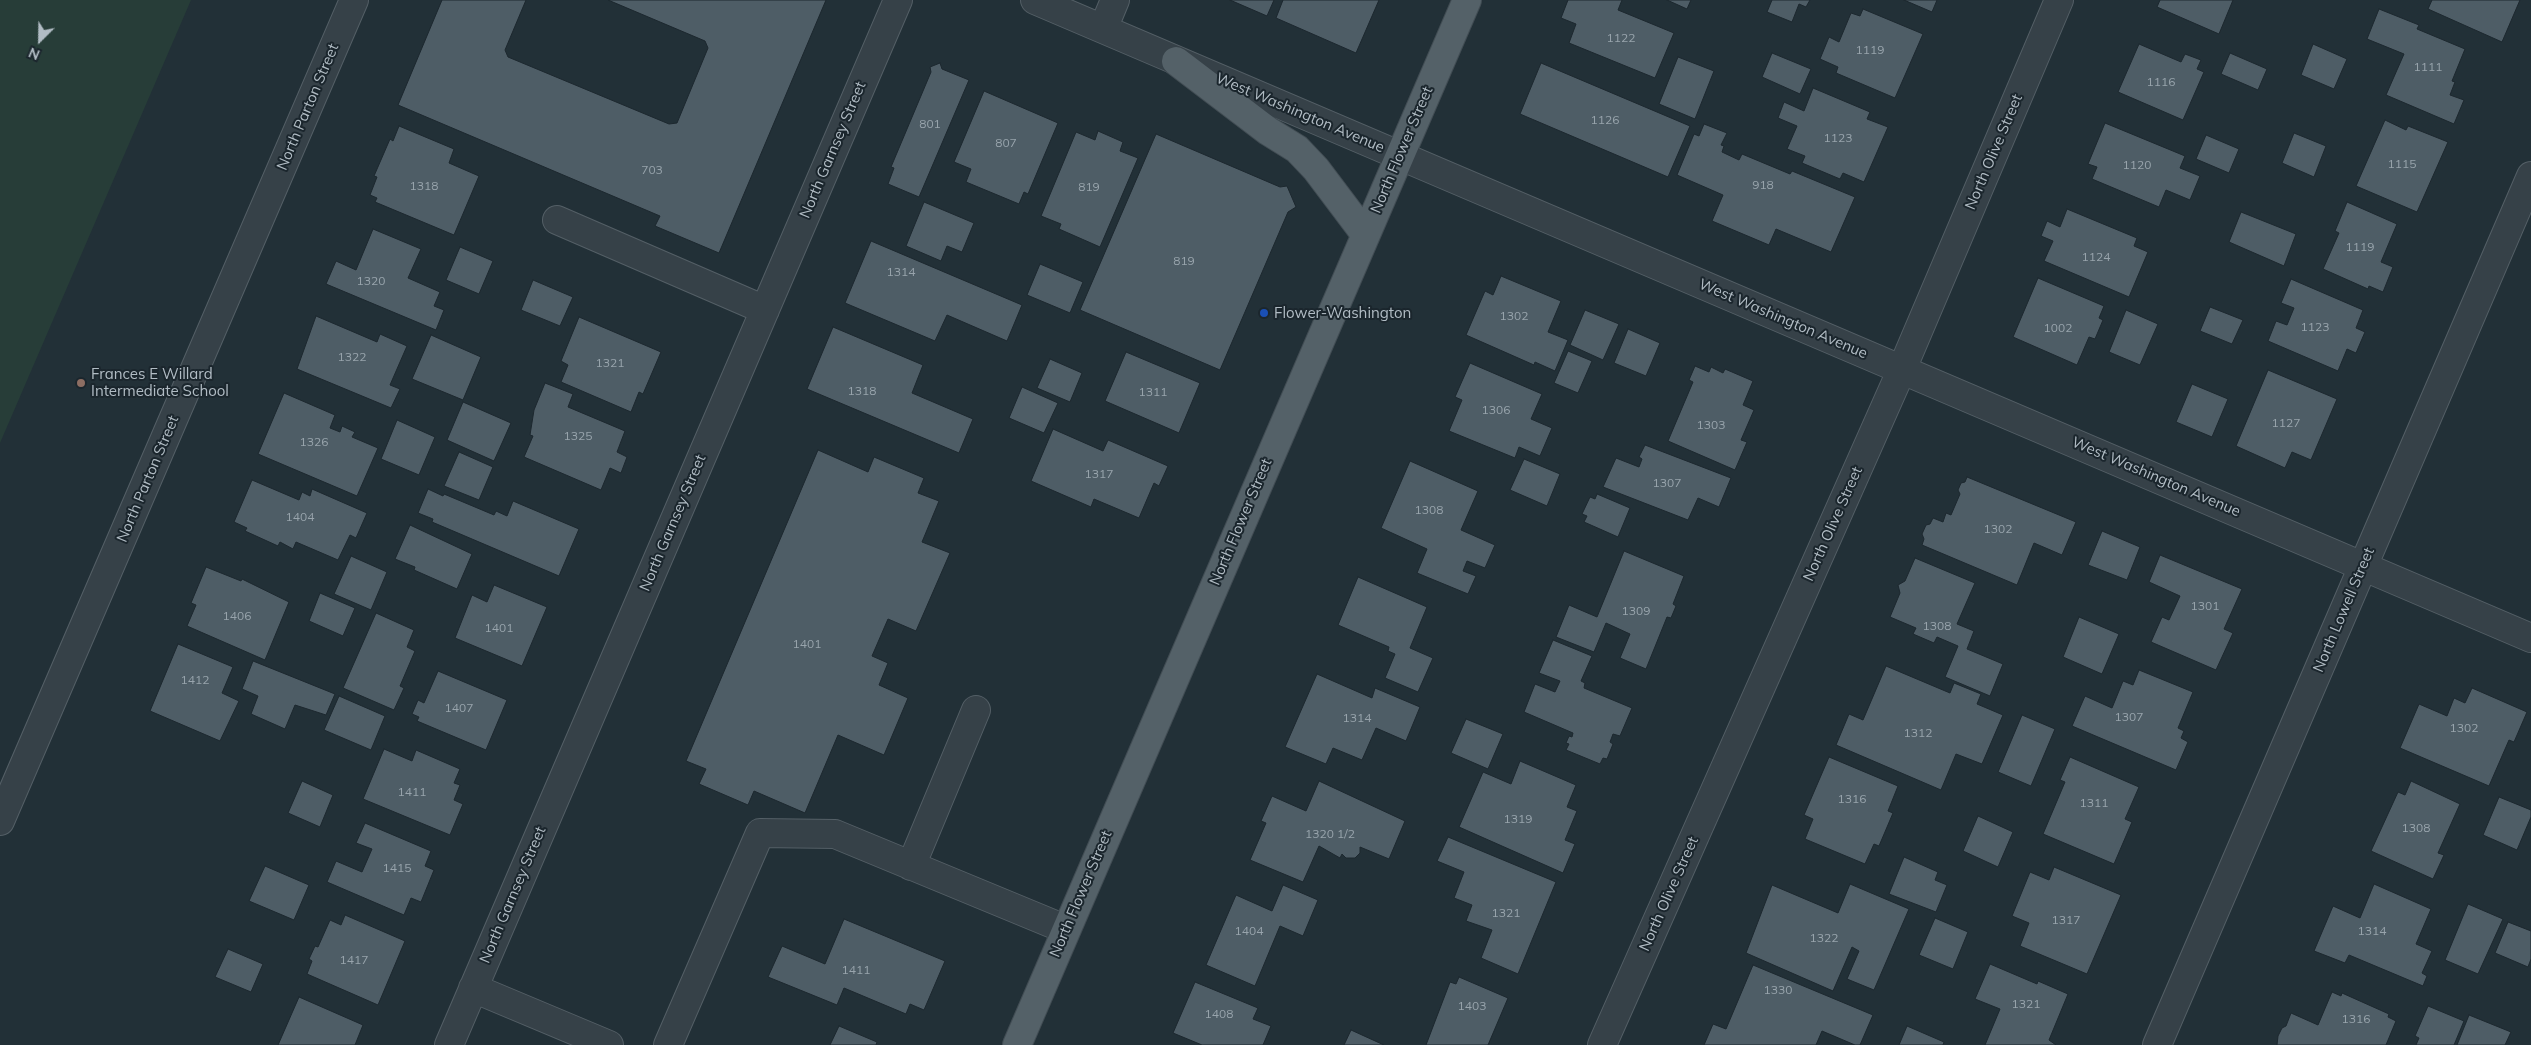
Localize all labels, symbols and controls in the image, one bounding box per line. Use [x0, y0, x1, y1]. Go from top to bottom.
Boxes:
north arrow [15, 15, 65, 65]
house number: 1122 [1607, 31, 1635, 45]
street label: North Parton Street [273, 41, 343, 173]
text: N [26, 43, 43, 64]
house number: 1119 [1856, 43, 1884, 57]
house number: 1111 [2414, 60, 2442, 74]
street label: West Washington Avenue [1213, 69, 1387, 157]
house number: 1116 [2147, 75, 2175, 89]
street label: North Garnsey Street [796, 79, 870, 221]
street label: North Flower Street [1367, 84, 1437, 216]
street label: North Olive Street [1962, 92, 2026, 212]
house number: 1126 [1591, 113, 1619, 127]
house number: 801 [919, 117, 941, 131]
house number: 1123 [1824, 131, 1852, 145]
house number: 807 [995, 136, 1017, 150]
house number: 1115 [2388, 157, 2416, 171]
house number: 1120 [2123, 158, 2151, 172]
house number: 703 [641, 163, 663, 177]
house number: 918 [1752, 178, 1774, 192]
house number: 1318 [410, 179, 438, 193]
house number: 819 [1078, 180, 1100, 194]
house number: 1119 [2346, 240, 2374, 254]
house number: 1124 [2082, 250, 2110, 264]
house number: 819 [1173, 254, 1195, 268]
house number: 1314 [887, 265, 915, 279]
house number: 1320 [357, 274, 385, 288]
street label: West Washington Avenue [1696, 275, 1870, 363]
place label: Flower-Washington [1274, 304, 1411, 322]
marker: Flower-Washington [1258, 307, 1270, 319]
house number: 1302 [1500, 309, 1528, 323]
house number: 1123 [2301, 320, 2329, 334]
house number: 1002 [2044, 321, 2072, 335]
house number: 1322 [338, 350, 366, 364]
house number: 1321 [596, 356, 624, 370]
place label: Frances E Willard Intermediate School [91, 365, 229, 400]
marker: Frances E Willard Intermediate School [75, 377, 87, 389]
house number: 1318 [848, 384, 876, 398]
house number: 1311 [1139, 385, 1167, 399]
house number: 1306 [1482, 403, 1510, 417]
street label: North Parton Street [113, 413, 183, 545]
house number: 1127 [2272, 416, 2300, 430]
house number: 1303 [1697, 418, 1725, 432]
house number: 1325 [564, 429, 592, 443]
street label: West Washington Avenue [2069, 433, 2243, 521]
house number: 1326 [300, 435, 328, 449]
street label: North Garnsey Street [636, 452, 710, 594]
street label: North Flower Street [1206, 456, 1276, 588]
street label: North Olive Street [1800, 464, 1866, 584]
house number: 1317 [1085, 467, 1113, 481]
house number: 1307 [1653, 476, 1681, 490]
house number: 1308 [1415, 503, 1443, 517]
house number: 1404 [286, 510, 314, 524]
house number: 1302 [1984, 522, 2012, 536]
street label: North Lowell Street [2310, 545, 2378, 675]
house number: 1301 [2191, 599, 2219, 613]
house number: 1309 [1622, 604, 1650, 618]
house number: 1406 [223, 609, 251, 623]
house number: 1308 [1923, 619, 1951, 633]
house number: 1401 [485, 621, 513, 635]
house number: 1401 [793, 637, 821, 651]
house number: 1412 [181, 673, 209, 687]
house number: 1407 [445, 701, 473, 715]
house number: 1307 [2115, 710, 2143, 724]
house number: 1314 [1343, 711, 1371, 725]
house number: 1302 [2450, 721, 2478, 735]
house number: 1312 [1904, 726, 1932, 740]
house number: 1411 [398, 785, 426, 799]
house number: 1316 [1838, 792, 1866, 806]
house number: 1311 [2080, 796, 2108, 810]
house number: 1319 [1504, 812, 1532, 826]
house number: 1308 [2402, 821, 2430, 835]
street label: North Garnsey Street [476, 824, 550, 966]
house number: 1320 1/2 [1305, 827, 1355, 841]
street label: North Flower Street [1046, 828, 1116, 960]
street label: North Olive Street [1636, 834, 1702, 954]
house number: 1415 [383, 861, 411, 875]
house number: 1321 [1492, 906, 1520, 920]
house number: 1317 [2052, 913, 2080, 927]
house number: 1404 [1235, 924, 1263, 938]
house number: 1314 [2358, 924, 2386, 938]
house number: 1322 [1810, 931, 1838, 945]
house number: 1417 [340, 953, 368, 967]
house number: 1411 [842, 963, 870, 977]
house number: 1330 [1764, 983, 1792, 997]
house number: 1321 [2012, 997, 2040, 1011]
house number: 1403 [1458, 999, 1486, 1013]
house number: 1408 [1205, 1007, 1233, 1021]
house number: 1316 [2342, 1012, 2370, 1026]

